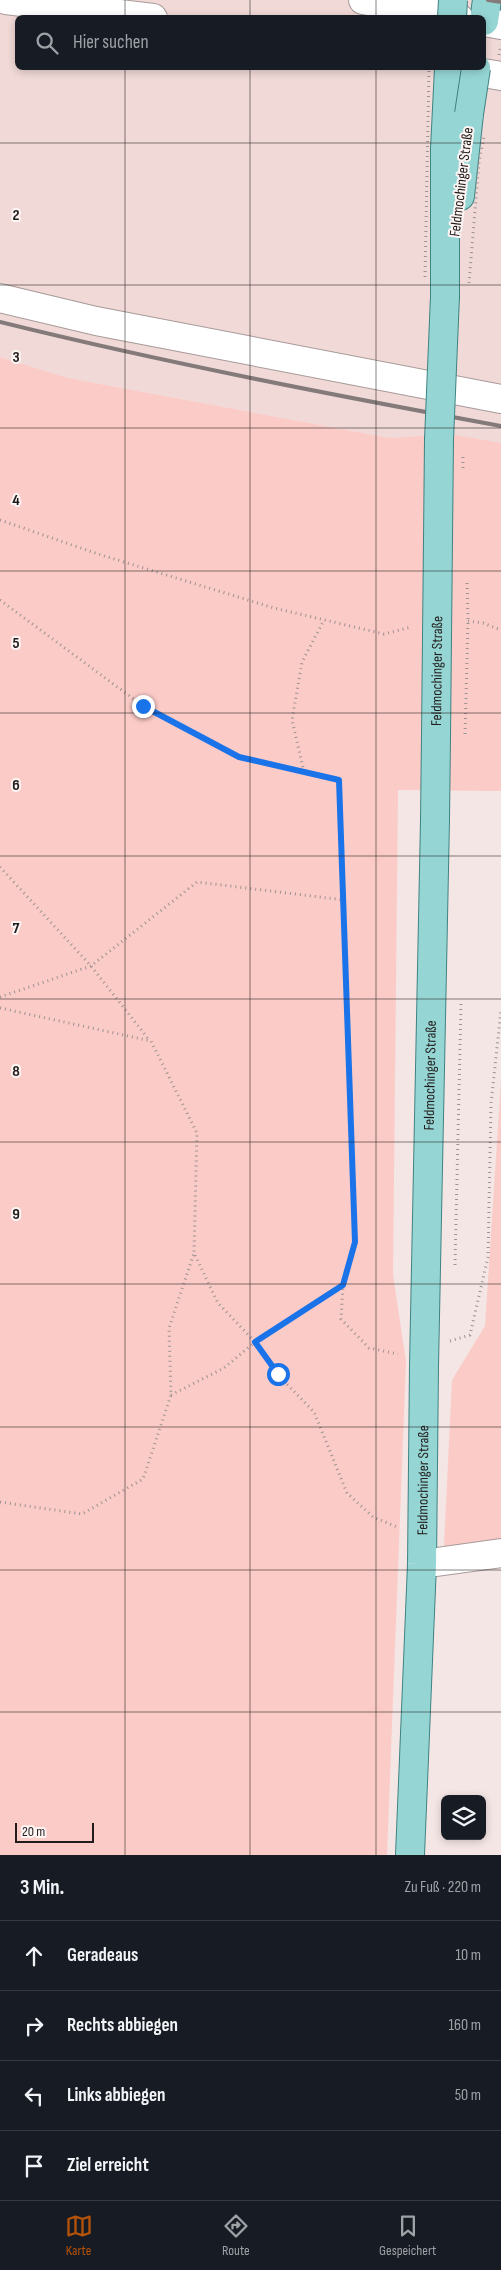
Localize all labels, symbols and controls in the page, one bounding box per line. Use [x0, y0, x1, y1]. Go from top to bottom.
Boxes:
search box [15, 15, 486, 70]
icon: search [33, 29, 61, 57]
text: Hier suchen [73, 31, 149, 54]
street label: Feldmochinger Straße [445, 126, 478, 238]
text: 2 [12, 206, 20, 225]
text: 3 [12, 348, 20, 367]
text: 4 [12, 491, 20, 510]
street label: Feldmochinger Straße [427, 616, 447, 726]
text: 5 [12, 634, 20, 653]
route end [132, 695, 155, 718]
text: 6 [12, 776, 20, 795]
text: 7 [13, 919, 20, 938]
street label: Feldmochinger Straße [420, 1020, 441, 1130]
text: 8 [12, 1062, 20, 1081]
text: 9 [12, 1205, 20, 1224]
route start [267, 1363, 290, 1386]
street label: Feldmochinger Straße [413, 1425, 433, 1535]
map controls [441, 1795, 486, 1840]
button: layers [441, 1795, 486, 1840]
scale bar [15, 1820, 94, 1843]
text: 20 m [22, 1823, 45, 1840]
text: 3 Min. [20, 1875, 64, 1900]
text: Zu Fuß · 220 m [404, 1878, 481, 1897]
icon: ahead [20, 1942, 48, 1970]
text: Geradeaus [67, 1944, 138, 1967]
text: 10 m [455, 1946, 481, 1965]
icon: right [20, 2012, 48, 2040]
text: Rechts abbiegen [67, 2014, 178, 2037]
text: 160 m [448, 2016, 481, 2035]
icon: left [20, 2082, 48, 2110]
text: Links abbiegen [67, 2084, 165, 2107]
text: 50 m [455, 2086, 481, 2105]
icon: arrive [20, 2152, 48, 2180]
text: Ziel erreicht [67, 2154, 149, 2177]
tab: Karte [65, 2212, 93, 2259]
tab: Route [222, 2212, 250, 2259]
tab: Gespeichert [379, 2212, 436, 2259]

